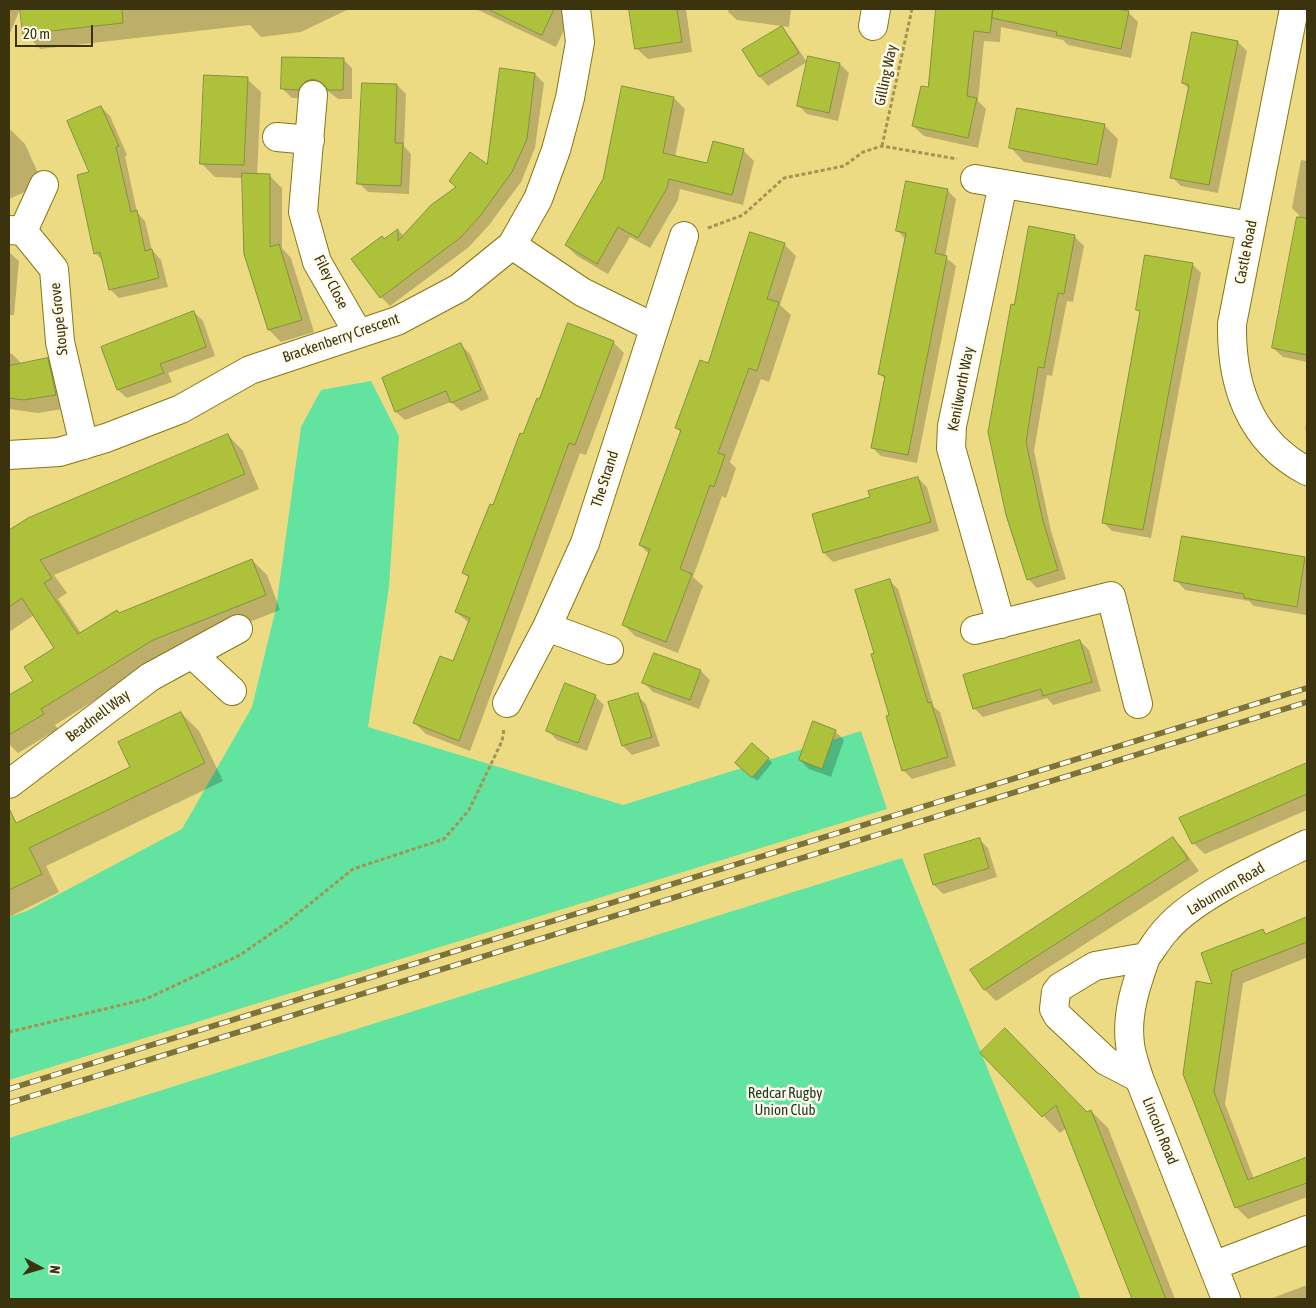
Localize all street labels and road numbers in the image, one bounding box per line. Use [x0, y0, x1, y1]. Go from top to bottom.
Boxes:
street label: Gilling Way [871, 43, 901, 107]
street label: Castle Road [1231, 219, 1261, 285]
street label: Filey Close [310, 252, 352, 312]
street label: Stoupe Grove [46, 282, 72, 356]
street label: Brackenberry Crescent [280, 310, 402, 366]
street label: Kenilworth Way [944, 345, 978, 433]
street label: The Strand [587, 448, 623, 510]
street label: Beadnell Way [62, 686, 134, 746]
street label: Laburnum Road [1184, 859, 1268, 919]
street label: Lincoln Road [1138, 1095, 1182, 1167]

